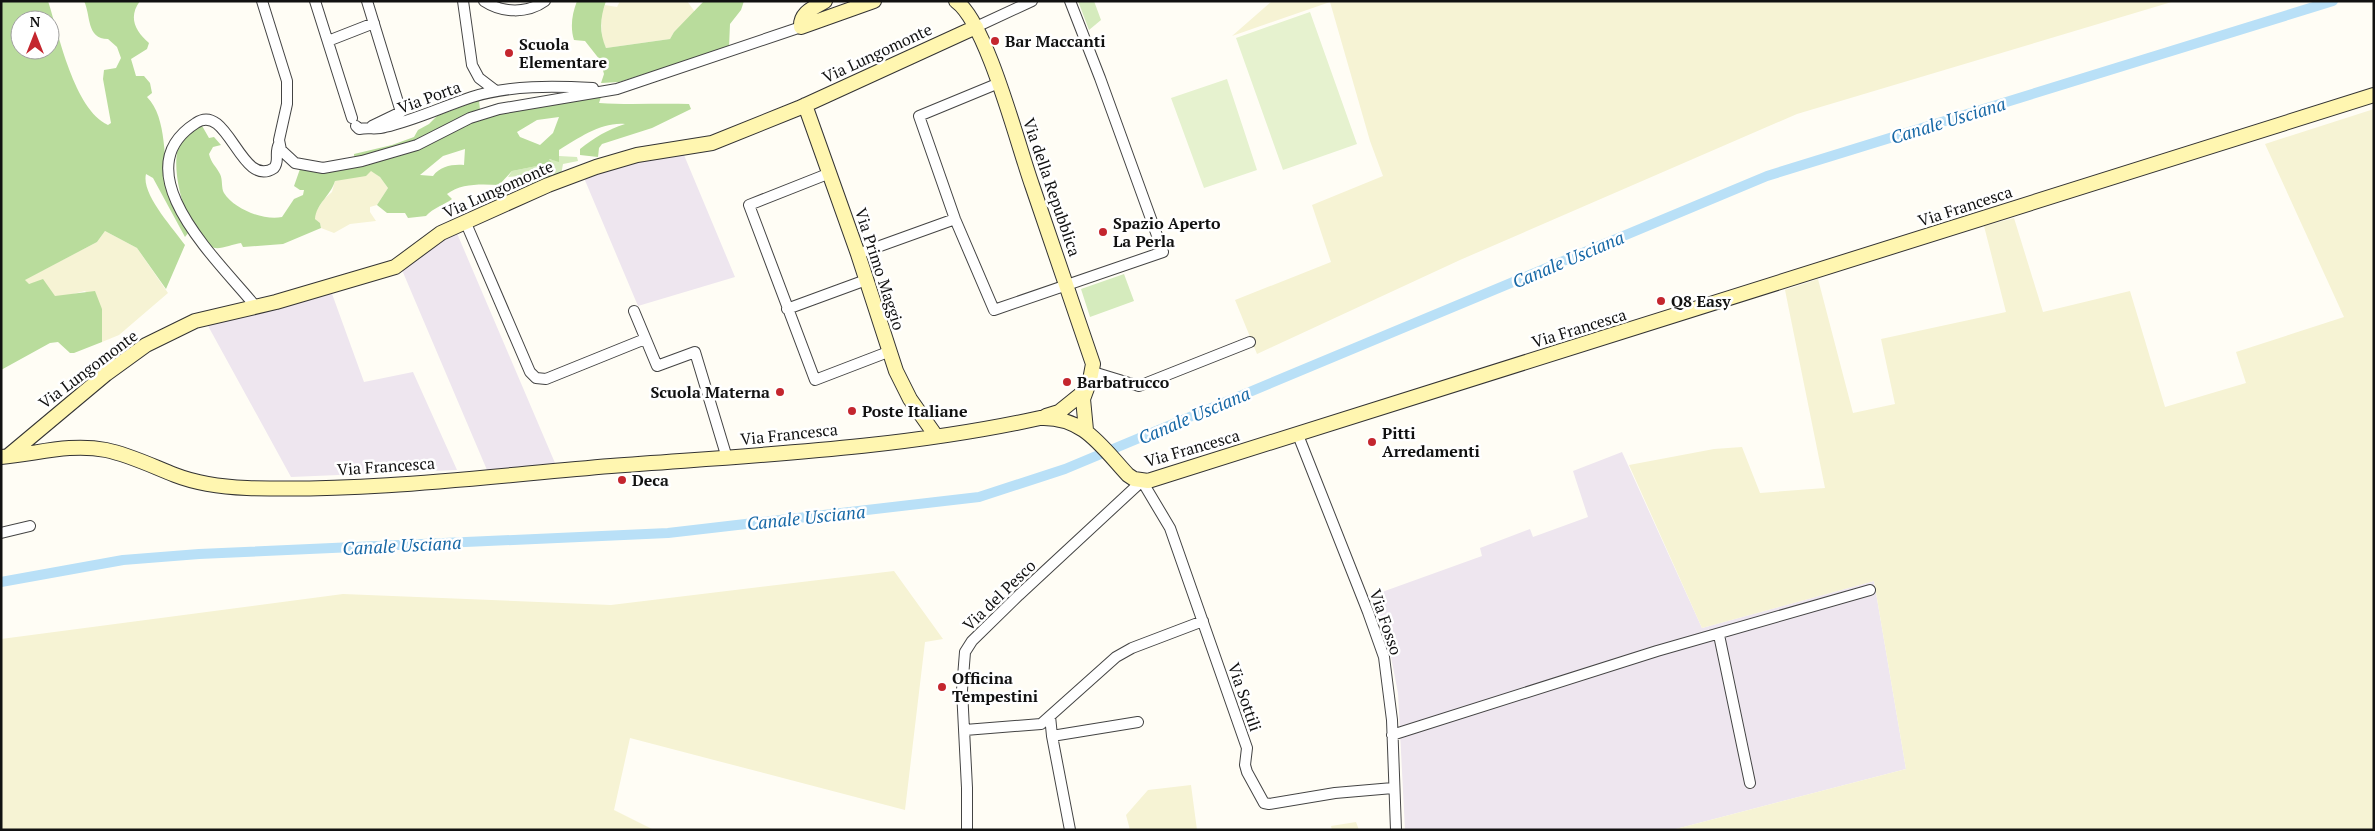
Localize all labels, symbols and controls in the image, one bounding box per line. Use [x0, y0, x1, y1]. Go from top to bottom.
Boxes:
north arrow [10, 10, 60, 60]
text: N [30, 12, 41, 31]
street label: Via Lungomonte [819, 18, 935, 88]
place label: Bar Maccanti [1005, 30, 1105, 52]
place label: Scuola Elementare [519, 33, 607, 73]
marker: Bar Maccanti [989, 35, 1001, 47]
marker: Scuola Elementare [503, 47, 515, 59]
street label: Via Porta [394, 75, 464, 119]
water label: Canale Usciana [1887, 91, 2009, 149]
street label: Via della Repubblica [1018, 115, 1086, 259]
street label: Via Lungomonte [439, 155, 557, 223]
street label: Via Francesca [1915, 180, 2015, 232]
street label: Via Primo Maggio [850, 205, 910, 333]
place label: Spazio Aperto La Perla [1113, 212, 1221, 252]
water label: Canale Usciana [1508, 225, 1628, 293]
marker: Spazio Aperto La Perla [1097, 226, 1109, 238]
place label: Q8 Easy [1671, 290, 1731, 312]
marker: Q8 Easy [1655, 295, 1667, 307]
street label: Via Francesca [1529, 303, 1629, 353]
street label: Via Lungomonte [34, 325, 142, 413]
place label: Barbatrucco [1077, 371, 1170, 393]
marker: Barbatrucco [1061, 376, 1073, 388]
place label: Scuola Materna [650, 381, 770, 403]
water label: Canale Usciana [1134, 381, 1254, 449]
marker: Scuola Materna [774, 386, 786, 398]
place label: Poste Italiane [862, 400, 968, 422]
marker: Poste Italiane [846, 405, 858, 417]
street label: Via Francesca [739, 418, 839, 450]
place label: Pitti Arredamenti [1382, 422, 1480, 462]
street label: Via Francesca [1142, 424, 1242, 472]
marker: Pitti Arredamenti [1366, 436, 1378, 448]
street label: Via Francesca [336, 452, 436, 480]
place label: Deca [632, 469, 669, 491]
marker: Deca [616, 474, 628, 486]
water label: Canale Usciana [745, 499, 867, 535]
water label: Canale Usciana [342, 530, 462, 560]
street label: Via del Pesco [958, 555, 1040, 635]
street label: Via Fosso [1365, 586, 1408, 658]
street label: Via Sottili [1223, 660, 1267, 734]
place label: Officina Tempestini [952, 667, 1038, 707]
marker: Officina Tempestini [936, 681, 948, 693]

